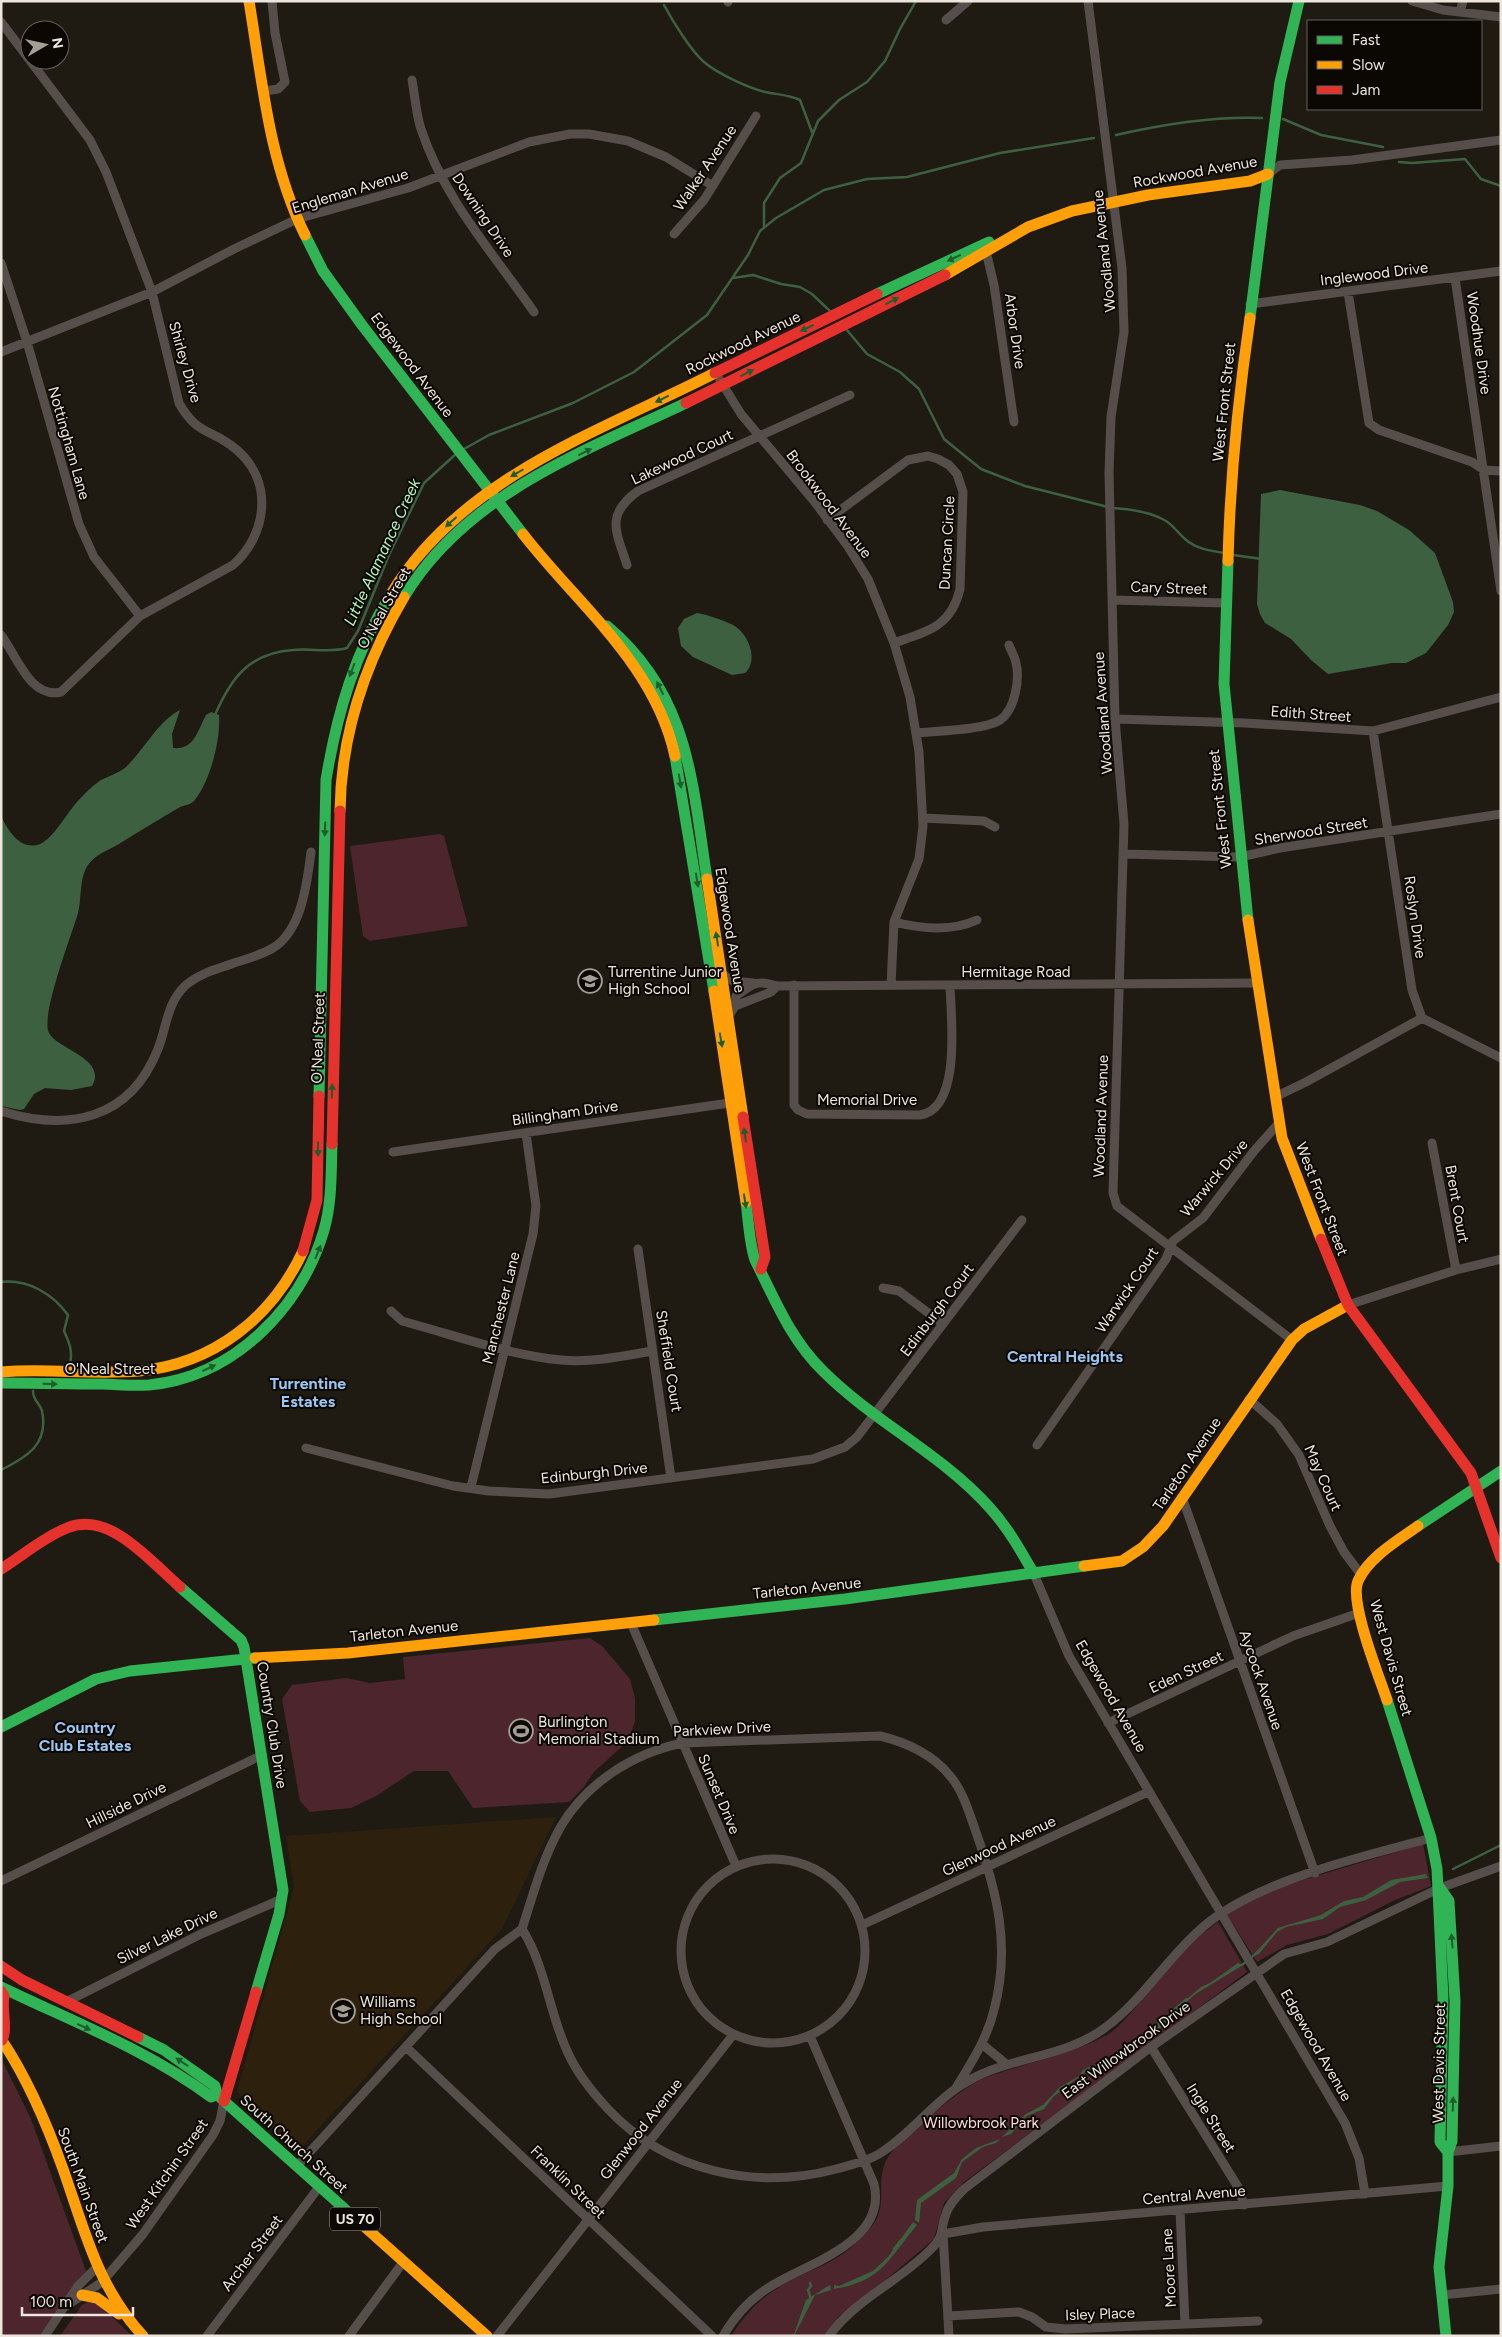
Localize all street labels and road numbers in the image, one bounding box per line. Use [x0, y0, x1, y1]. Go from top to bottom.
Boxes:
street label: Walker Avenue [670, 122, 740, 214]
street label: Rockwood Avenue [1132, 152, 1258, 192]
street label: Engleman Avenue [290, 165, 410, 217]
street label: Downing Drive [448, 169, 518, 261]
street label: Woodland Avenue [1089, 189, 1119, 313]
street label: Inglewood Drive [1319, 258, 1429, 290]
street label: Woodhue Drive [1463, 291, 1495, 395]
street label: Arbor Drive [1001, 292, 1029, 370]
street label: Rockwood Avenue [683, 307, 803, 379]
street label: Edgewood Avenue [367, 309, 457, 421]
street label: Shirley Drive [165, 319, 205, 405]
street label: West Front Street [1209, 341, 1239, 463]
street label: Nottingham Lane [44, 384, 94, 502]
street label: Lakewood Court [628, 425, 736, 489]
street label: Brookwood Avenue [782, 446, 876, 562]
street label: Duncan Circle [936, 496, 958, 590]
street label: O'Neal Street [353, 564, 415, 652]
street label: Cary Street [1130, 578, 1208, 598]
street label: Woodland Avenue [1090, 651, 1116, 775]
street label: Edith Street [1270, 702, 1352, 726]
street label: West Front Street [1205, 748, 1235, 870]
street label: Sherwood Street [1253, 813, 1369, 849]
street label: Edgewood Avenue [711, 866, 749, 994]
street label: Roslyn Drive [1400, 875, 1430, 959]
street label: Hermitage Road [961, 963, 1071, 981]
street label: O'Neal Street [307, 992, 329, 1084]
street label: Woodland Avenue [1090, 1054, 1112, 1178]
street label: Memorial Drive [817, 1091, 917, 1109]
street label: Billingham Drive [511, 1097, 619, 1129]
street label: Warwick Drive [1176, 1136, 1252, 1220]
street label: West Front Street [1292, 1140, 1352, 1258]
street label: Brent Court [1441, 1164, 1473, 1245]
street label: Warwick Court [1092, 1243, 1162, 1336]
street label: Manchester Lane [478, 1250, 524, 1366]
street label: Edinburgh Court [896, 1260, 978, 1360]
street label: Sheffield Court [652, 1309, 686, 1414]
street label: O'Neal Street [64, 1360, 156, 1378]
street label: Tarleton Avenue [1149, 1414, 1225, 1514]
street label: May Court [1300, 1442, 1346, 1514]
street label: Edinburgh Drive [540, 1458, 648, 1488]
street label: Tarleton Avenue [752, 1573, 862, 1603]
street label: West Davis Street [1366, 1598, 1416, 1719]
street label: Tarleton Avenue [349, 1616, 459, 1646]
street label: Aycock Avenue [1236, 1628, 1286, 1732]
street label: Edgewood Avenue [1072, 1637, 1150, 1755]
street label: Eden Street [1146, 1647, 1226, 1697]
street label: Country Club Drive [253, 1660, 291, 1790]
street label: Parkview Drive [673, 1717, 771, 1741]
street label: Sunset Drive [694, 1751, 744, 1837]
street label: Hillside Drive [83, 1778, 169, 1832]
street label: Glenwood Avenue [939, 1812, 1059, 1880]
street label: Silver Lake Drive [114, 1904, 220, 1968]
street label: Edgewood Avenue [1277, 1986, 1355, 2104]
street label: East Willowbrook Drive [1058, 1997, 1194, 2103]
street label: West Davis Street [1429, 2002, 1449, 2123]
street label: Glenwood Avenue [596, 2075, 686, 2183]
street label: Ingle Street [1183, 2080, 1240, 2156]
street label: South Church Street [236, 2091, 352, 2197]
street label: West Kitchin Street [122, 2115, 212, 2233]
street label: South Main Street [54, 2125, 112, 2246]
street label: Franklin Street [527, 2142, 609, 2222]
street label: Central Avenue [1142, 2182, 1246, 2208]
road number: US 70 [330, 2208, 380, 2230]
street label: Archer Street [218, 2211, 287, 2295]
street label: Moore Lane [1158, 2228, 1180, 2308]
street label: Isley Place [1065, 2304, 1135, 2324]

